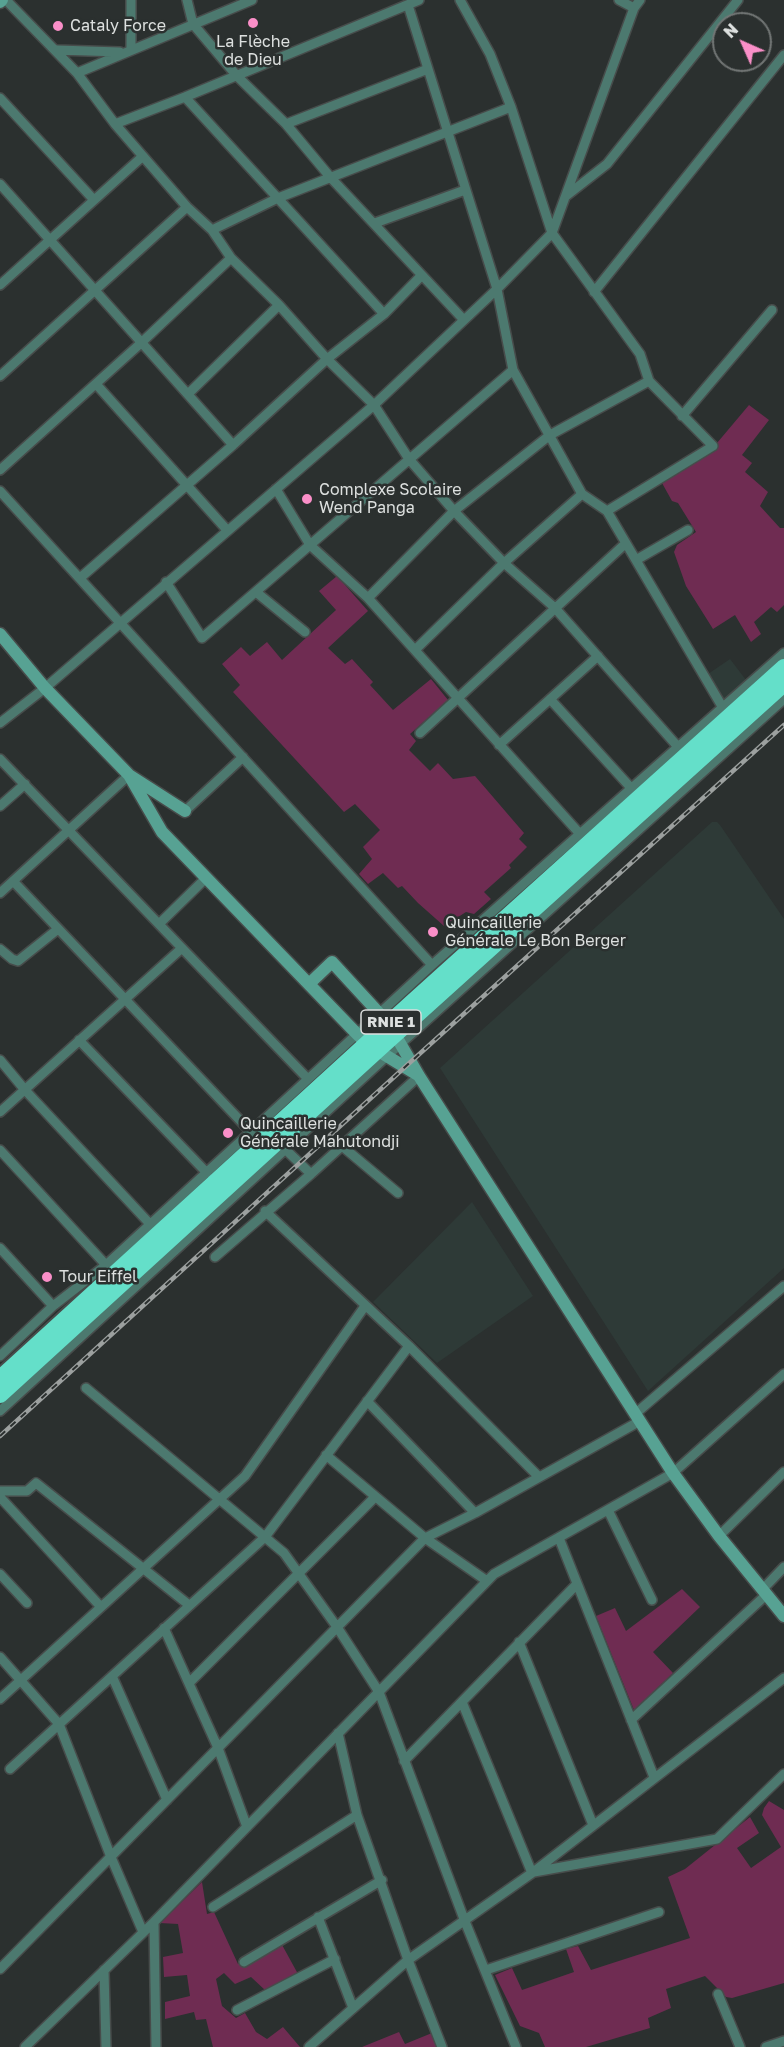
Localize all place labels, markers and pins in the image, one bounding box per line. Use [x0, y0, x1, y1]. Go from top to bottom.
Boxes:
place label: Cataly Force [70, 16, 166, 36]
marker: La Flèche de Dieu [246, 16, 260, 30]
marker: Cataly Force [51, 19, 65, 33]
place label: La Flèche de Dieu [216, 32, 290, 70]
place label: Complexe Scolaire Wend Panga [319, 480, 462, 518]
marker: Complexe Scolaire Wend Panga [300, 492, 314, 506]
place label: Quincaillerie Générale Le Bon Berger [445, 913, 626, 951]
marker: Quincaillerie Générale Le Bon Berger [426, 925, 440, 939]
place label: Quincaillerie Générale Mahutondji [240, 1114, 400, 1152]
marker: Quincaillerie Générale Mahutondji [221, 1126, 235, 1140]
place label: Tour Eiffel [59, 1267, 137, 1287]
marker: Tour Eiffel [40, 1270, 54, 1284]

